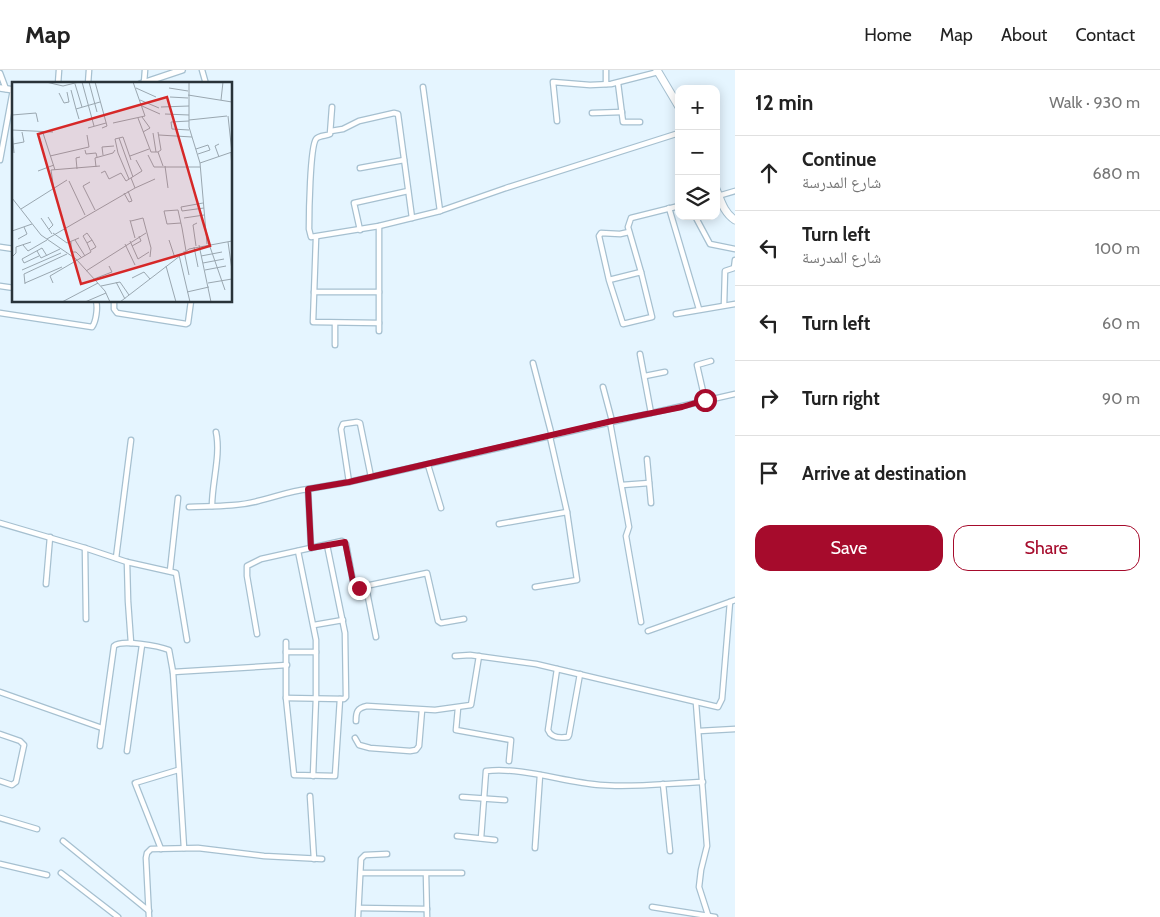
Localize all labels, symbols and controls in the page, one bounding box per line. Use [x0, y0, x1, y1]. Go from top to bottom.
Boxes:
text: Map [25, 20, 71, 49]
text: Home [864, 24, 912, 46]
text: Map [940, 24, 973, 46]
text: About [1001, 24, 1047, 46]
text: Contact [1075, 24, 1135, 46]
inset map [12, 82, 232, 302]
map controls [675, 85, 720, 220]
button: + [675, 85, 720, 130]
text: 12 min [755, 90, 813, 115]
text: Walk · 930 m [1049, 93, 1140, 112]
button: − [675, 130, 720, 175]
text: Continue [802, 148, 876, 171]
icon: ahead [755, 159, 783, 187]
text: 680 m [1092, 164, 1140, 183]
text: شارع المدرسة [802, 173, 881, 192]
button: layers [675, 175, 720, 220]
text: Turn left [802, 223, 870, 246]
icon: left [755, 234, 783, 262]
text: 100 m [1095, 239, 1140, 258]
text: شارع المدرسة [802, 248, 881, 267]
icon: left [755, 309, 783, 337]
text: Turn left [802, 312, 870, 335]
text: 60 m [1102, 314, 1140, 333]
icon: right [755, 384, 783, 412]
text: Turn right [802, 387, 880, 410]
route start [694, 389, 717, 412]
text: 90 m [1102, 389, 1140, 408]
icon: arrive [755, 459, 783, 487]
text: Arrive at destination [802, 462, 966, 485]
button: Save [755, 525, 943, 571]
button: Share [953, 525, 1140, 571]
route end [348, 577, 371, 600]

